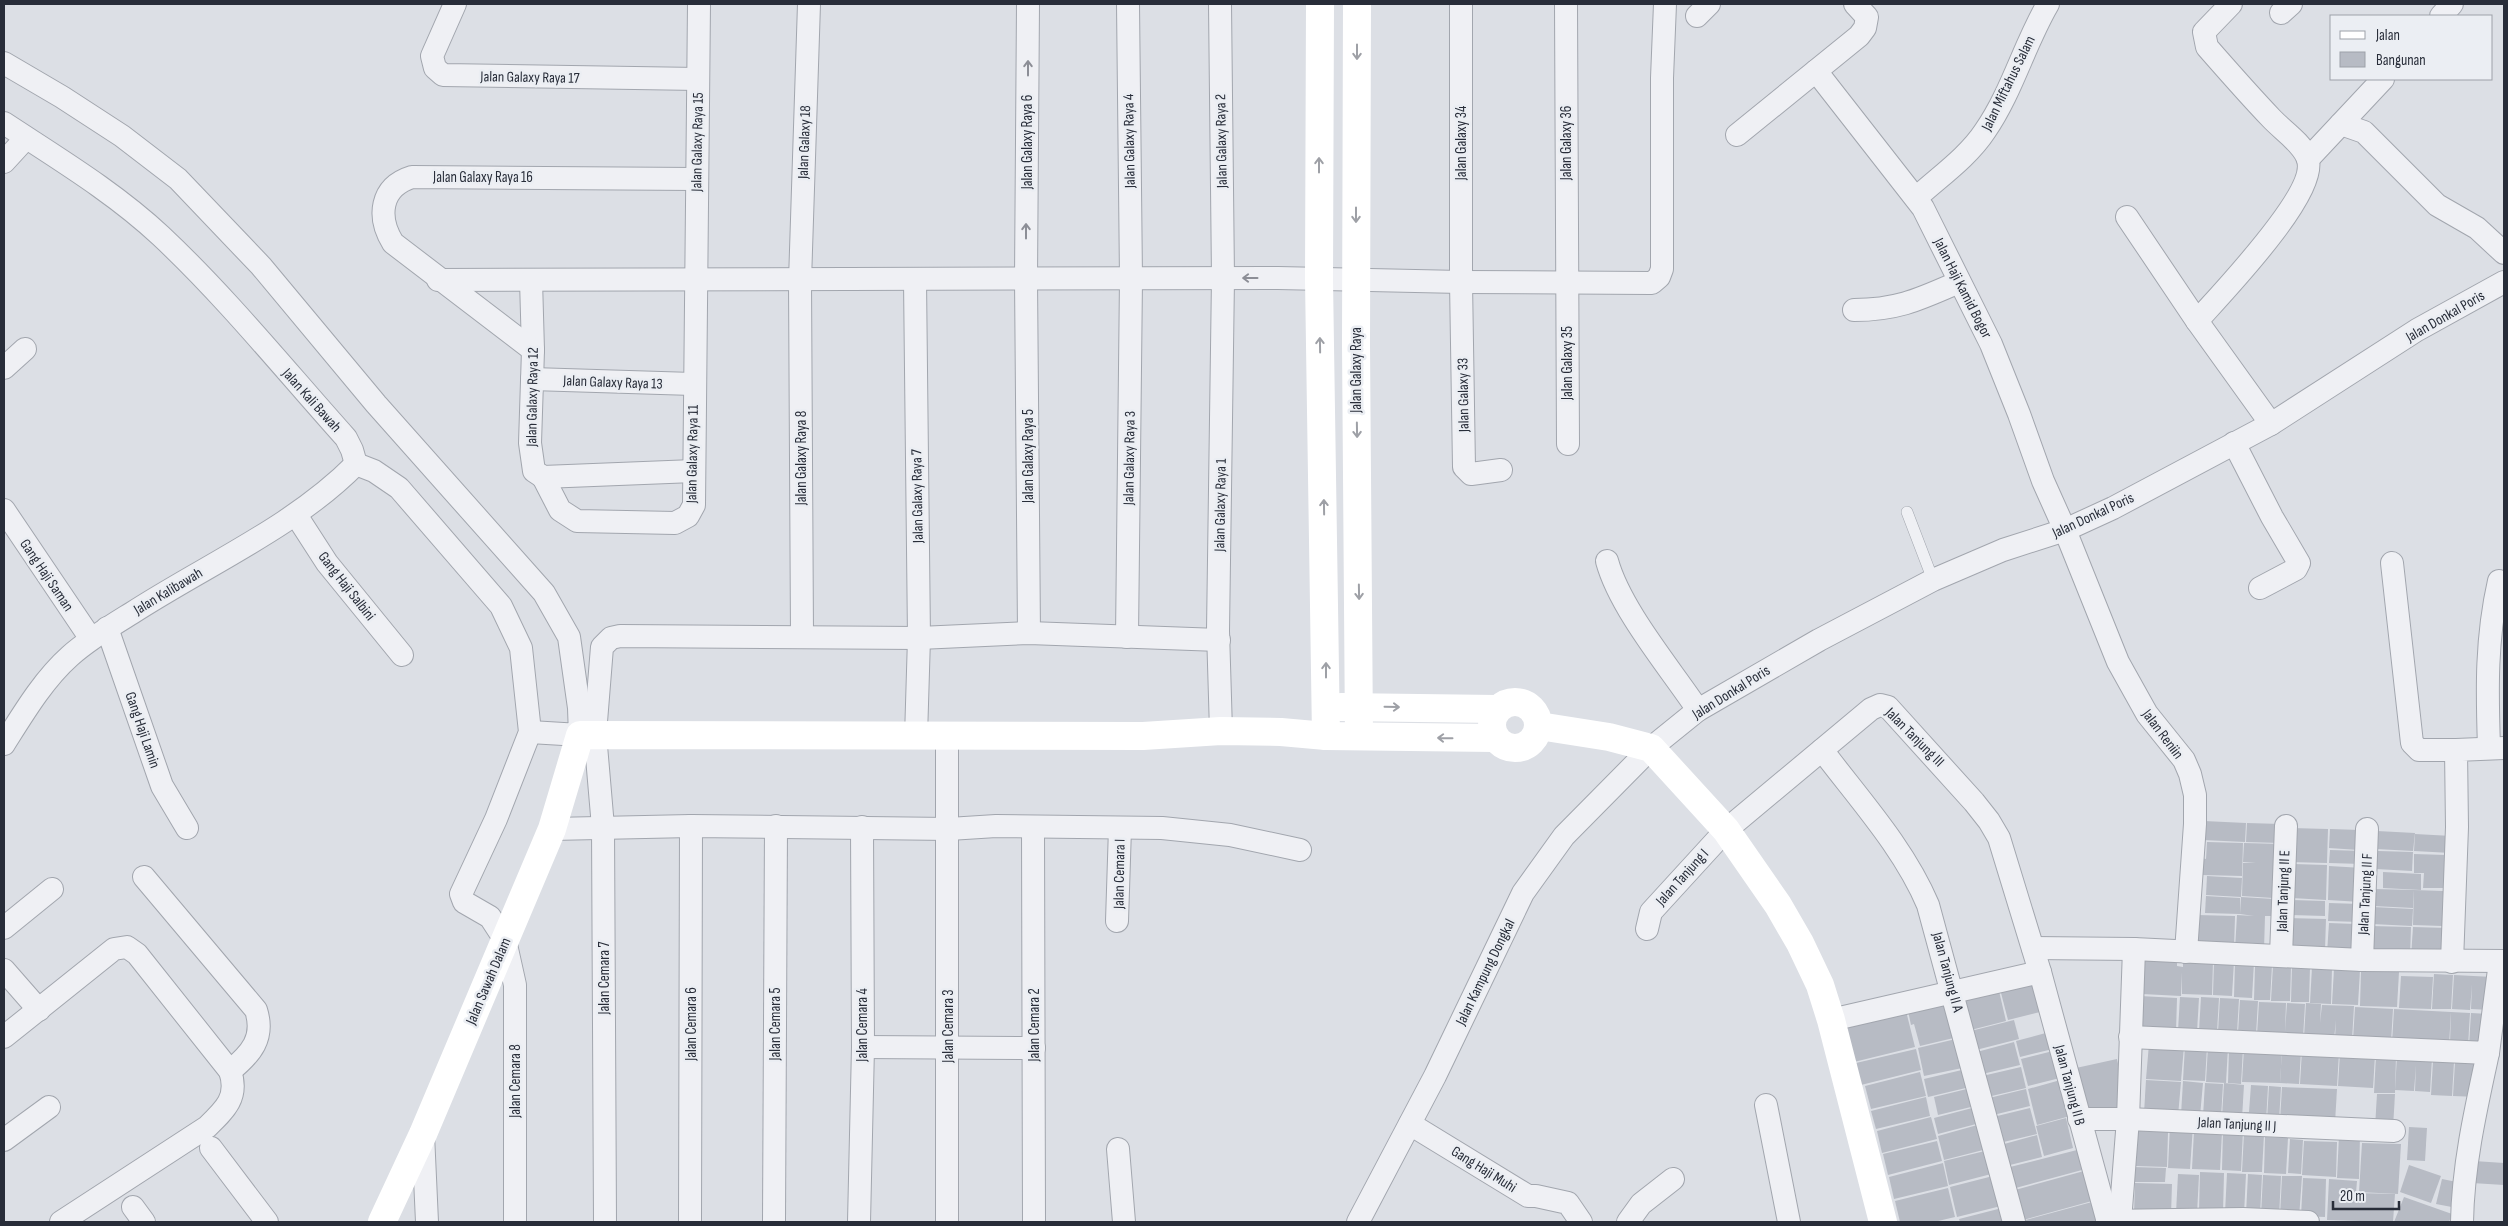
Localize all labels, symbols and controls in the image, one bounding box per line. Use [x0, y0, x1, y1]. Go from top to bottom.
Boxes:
legend [2330, 15, 2493, 80]
text: Jalan [2375, 26, 2400, 45]
street label: Jalan Miftahus Salam [1977, 33, 2040, 135]
one-way arrow [1352, 44, 1362, 60]
text: Bangunan [2376, 51, 2426, 70]
one-way arrow [1023, 60, 1032, 76]
street label: Jalan Galaxy Raya 17 [479, 67, 580, 88]
street label: Jalan Galaxy Raya 15 [687, 92, 708, 193]
street label: Jalan Galaxy Raya 4 [1119, 94, 1140, 189]
street label: Jalan Galaxy Raya 2 [1211, 94, 1232, 189]
street label: Jalan Galaxy Raya 6 [1018, 95, 1037, 190]
street label: Jalan Galaxy 18 [794, 105, 815, 180]
street label: Jalan Galaxy 34 [1452, 106, 1471, 181]
street label: Jalan Galaxy 36 [1557, 106, 1576, 181]
one-way arrow [1314, 157, 1324, 174]
street label: Jalan Galaxy Raya 16 [432, 168, 533, 187]
one-way arrow [1351, 206, 1361, 223]
one-way arrow [1022, 223, 1031, 239]
street label: Jalan Haji Kamid Bogor [1929, 234, 1996, 342]
one-way arrow [1243, 273, 1259, 283]
street label: Jalan Donkal Poris [2402, 286, 2488, 347]
street label: Jalan Galaxy 35 [1558, 326, 1577, 401]
street label: Jalan Galaxy Raya [1347, 327, 1366, 414]
one-way arrow [1315, 337, 1325, 353]
street label: Jalan Galaxy Raya 12 [522, 347, 543, 448]
street label: Jalan Galaxy 33 [1453, 358, 1474, 433]
street label: Jalan Kali Bawah [277, 364, 345, 436]
street label: Jalan Galaxy Raya 13 [562, 371, 663, 394]
street label: Jalan Galaxy Raya 11 [682, 404, 703, 504]
street label: Jalan Galaxy Raya 5 [1019, 409, 1038, 504]
street label: Jalan Galaxy Raya 8 [792, 411, 811, 506]
street label: Jalan Galaxy Raya 3 [1119, 411, 1140, 506]
one-way arrow [1352, 422, 1362, 438]
street label: Jalan Galaxy Raya 7 [907, 449, 928, 544]
street label: Jalan Galaxy Raya 1 [1210, 457, 1231, 553]
street label: Jalan Donkal Poris [2048, 488, 2137, 543]
one-way arrow [1319, 499, 1328, 515]
street label: Gang Haji Saman [15, 535, 78, 615]
street label: Gang Haji Salbini [314, 548, 380, 625]
street label: Jalan Kalibawah [130, 563, 206, 620]
one-way arrow [1354, 584, 1363, 600]
street label: Jalan Donkal Poris [1688, 661, 1774, 724]
one-way arrow [1321, 662, 1331, 678]
street label: Gang Haji Lamin [121, 690, 164, 771]
one-way arrow [1384, 702, 1400, 712]
street label: Jalan Tanjung III [1880, 703, 1948, 771]
street label: Jalan Reniin [2137, 705, 2187, 763]
one-way arrow [1437, 733, 1454, 743]
street label: Jalan Cemara I [1109, 839, 1130, 910]
street label: Jalan Tanjung I [1651, 845, 1713, 911]
street label: Jalan Tanjung II E [2273, 850, 2294, 933]
street label: Jalan Tanjung II F [2354, 853, 2377, 936]
street label: Jalan Kampung Dongkal [1451, 916, 1519, 1029]
street label: Jalan Tanjung II A [1927, 929, 1967, 1015]
street label: Jalan Sawah Dalam [461, 935, 515, 1028]
street label: Jalan Cemara 7 [595, 941, 614, 1016]
street label: Jalan Cemara 6 [682, 987, 701, 1062]
street label: Jalan Cemara 5 [766, 987, 785, 1062]
street label: Jalan Cemara 4 [853, 988, 872, 1063]
street label: Jalan Cemara 2 [1025, 988, 1044, 1063]
street label: Jalan Cemara 3 [939, 989, 958, 1064]
street label: Jalan Tanjung II B [2049, 1042, 2089, 1128]
street label: Jalan Cemara 8 [506, 1044, 525, 1119]
street label: Jalan Tanjung II J [2196, 1113, 2277, 1136]
street label: Gang Haji Muhi [1447, 1142, 1520, 1197]
scale bar [2333, 1178, 2399, 1210]
text: 20 m [2340, 1187, 2365, 1206]

